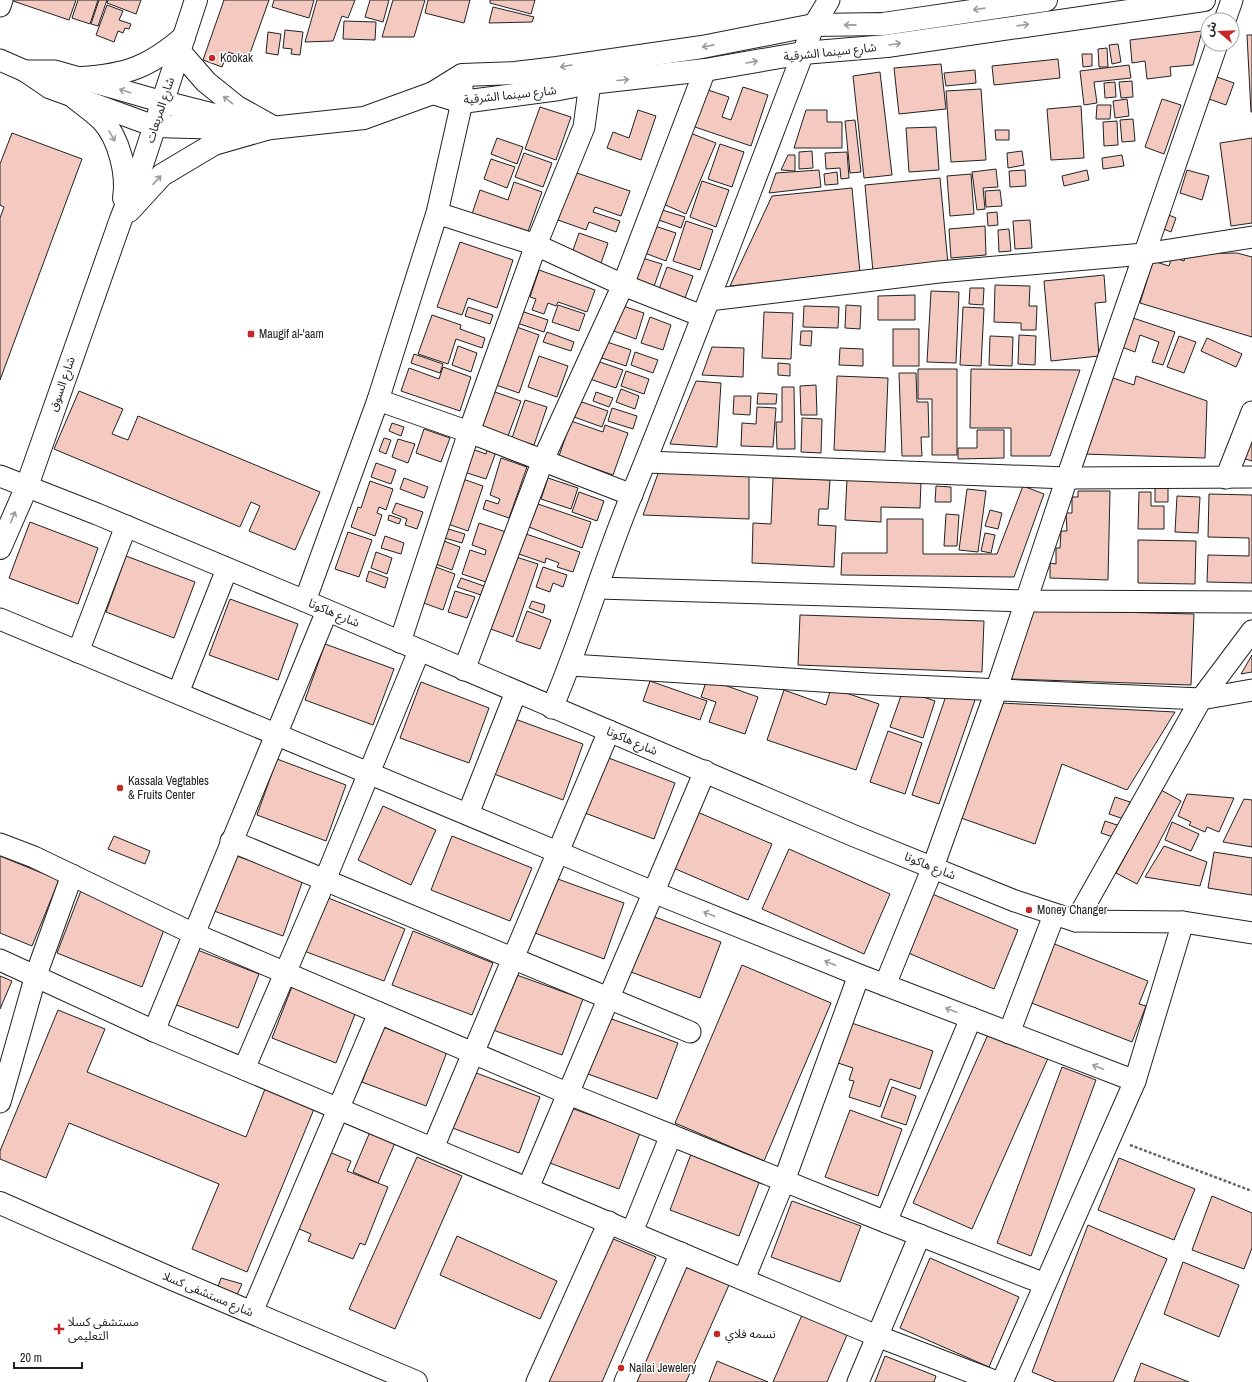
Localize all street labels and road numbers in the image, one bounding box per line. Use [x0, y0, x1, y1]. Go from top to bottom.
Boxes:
street label: شارع سينما الشرقية [783, 39, 877, 66]
street label: شارع المربعات [142, 75, 179, 145]
street label: شارع سينما الشرقية [463, 82, 557, 109]
street label: شارع السوق [45, 354, 80, 414]
street label: شارع هاكوتا [306, 595, 362, 632]
street label: شارع هاكوتا [604, 723, 660, 760]
street label: شارع هاكوتا [902, 848, 958, 884]
street label: شارع مستشفى كسلا [160, 1268, 256, 1321]

